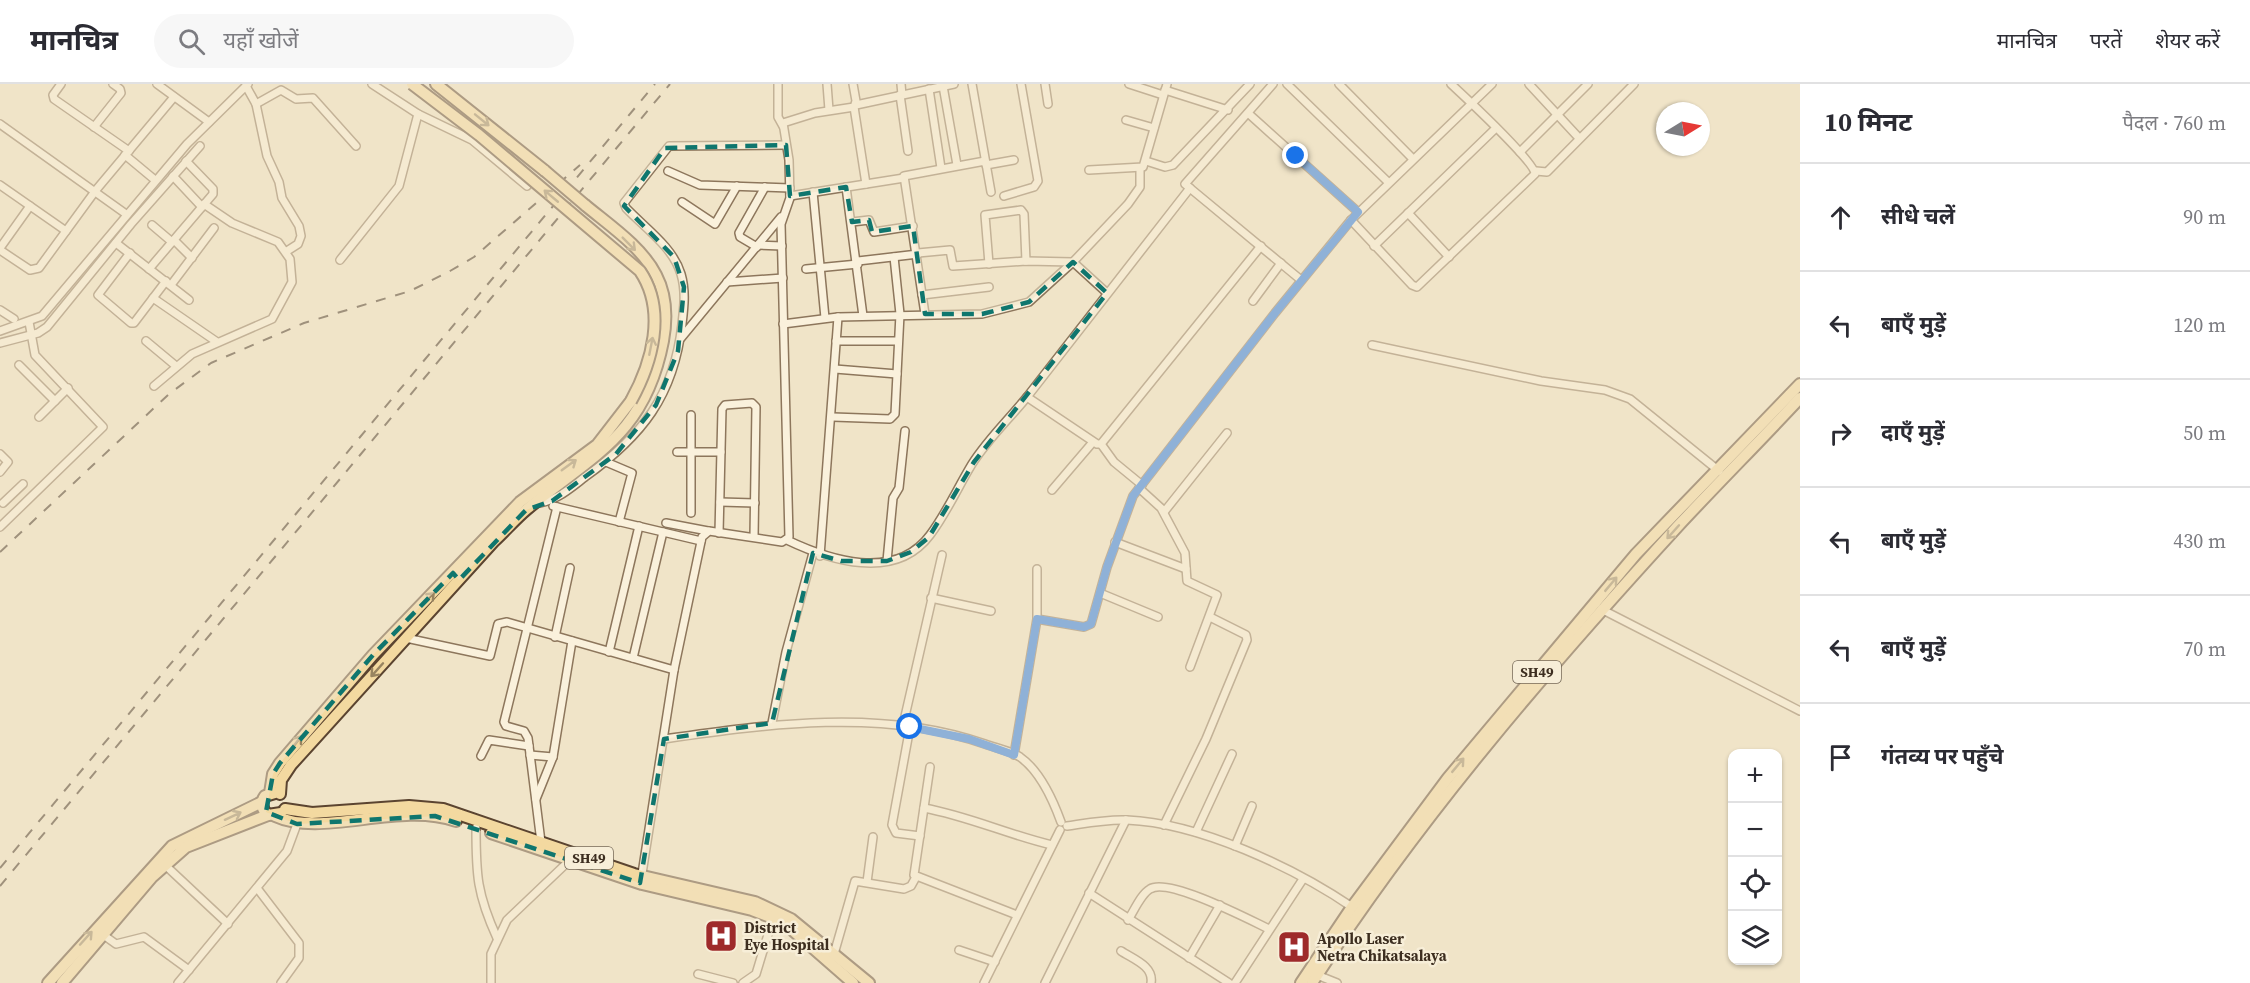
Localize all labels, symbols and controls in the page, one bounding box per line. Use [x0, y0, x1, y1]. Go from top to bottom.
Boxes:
search box [154, 14, 574, 68]
text: मानचित्र [30, 21, 118, 59]
icon: search [175, 25, 208, 58]
text: यहाँ खोजें [223, 25, 299, 55]
text: मानचित्र [1997, 26, 2057, 55]
text: परतें [2090, 26, 2122, 55]
text: शेयर करें [2155, 26, 2220, 55]
north arrow [1656, 102, 1710, 156]
text: 10 मिनट [1824, 104, 1912, 140]
text: पैदल · 760 m [2122, 109, 2226, 137]
one-way arrow [473, 113, 489, 126]
route end [1282, 142, 1308, 168]
one-way arrow [543, 189, 559, 202]
icon: ahead [1824, 201, 1857, 234]
text: सीधे चलें [1881, 201, 1955, 231]
text: 90 m [2183, 203, 2226, 231]
one-way arrow [622, 236, 636, 251]
icon: left [1824, 309, 1857, 342]
text: बाएँ मुड़ें [1881, 309, 1946, 339]
text: 120 m [2173, 311, 2226, 339]
one-way arrow [646, 337, 658, 356]
icon: right [1824, 417, 1857, 450]
text: दाएँ मुड़ें [1881, 417, 1945, 447]
text: 50 m [2183, 419, 2226, 447]
one-way arrow [560, 459, 576, 471]
one-way arrow [1666, 524, 1680, 539]
icon: left [1824, 525, 1857, 558]
text: बाएँ मुड़ें [1881, 525, 1946, 555]
text: 430 m [2173, 527, 2226, 555]
one-way arrow [1604, 576, 1617, 592]
one-way arrow [421, 592, 435, 607]
icon: left [1824, 633, 1857, 666]
text: बाएँ मुड़ें [1881, 633, 1946, 663]
text: 70 m [2183, 635, 2226, 663]
road number: SH49 [1513, 661, 1561, 683]
one-way arrow [371, 662, 385, 677]
route start [896, 713, 922, 739]
one-way arrow [289, 735, 302, 751]
icon: arrive [1824, 741, 1857, 774]
text: गंतव्य पर पहुँचे [1881, 741, 2004, 771]
map controls [1728, 749, 1782, 965]
button: + [1728, 749, 1782, 803]
one-way arrow [1451, 758, 1465, 773]
button: − [1728, 803, 1782, 857]
one-way arrow [224, 809, 242, 821]
road number: SH49 [565, 847, 613, 869]
button: locate [1728, 857, 1782, 911]
button: layers [1728, 911, 1782, 965]
place label: District Eye Hospital [744, 917, 830, 955]
hospital icon: District Eye Hospital [703, 918, 739, 954]
place label: Apollo Laser Netra Chikatsalaya [1317, 928, 1448, 966]
hospital icon: Apollo Laser Netra Chikatsalaya [1276, 929, 1312, 965]
one-way arrow [79, 931, 93, 946]

